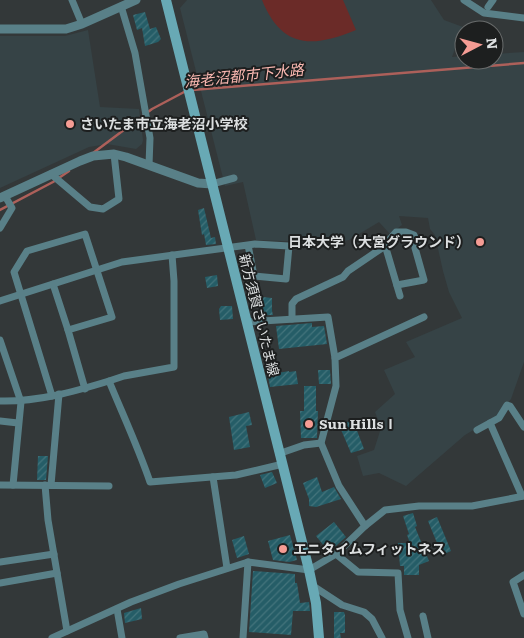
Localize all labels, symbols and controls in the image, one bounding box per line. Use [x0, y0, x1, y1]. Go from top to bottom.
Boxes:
north arrow [454, 20, 504, 70]
text: N [482, 37, 504, 51]
water label: 海老沼都市下水路 [183, 57, 307, 92]
place label: さいたま市立海老沼小学校 [80, 113, 248, 133]
marker: さいたま市立海老沼小学校 [64, 118, 76, 130]
place label: 日本大学（大宮グラウンド） [288, 231, 470, 251]
marker: 日本大学（大宮グラウンド） [474, 236, 486, 248]
street label: 新方須賀さいたま線 [235, 251, 285, 378]
place label: Sun HillsⅠ [319, 413, 398, 433]
marker: Sun HillsⅠ [303, 418, 315, 430]
place label: エニタイムフィットネス [293, 538, 446, 558]
marker: エニタイムフィットネス [277, 543, 289, 555]

